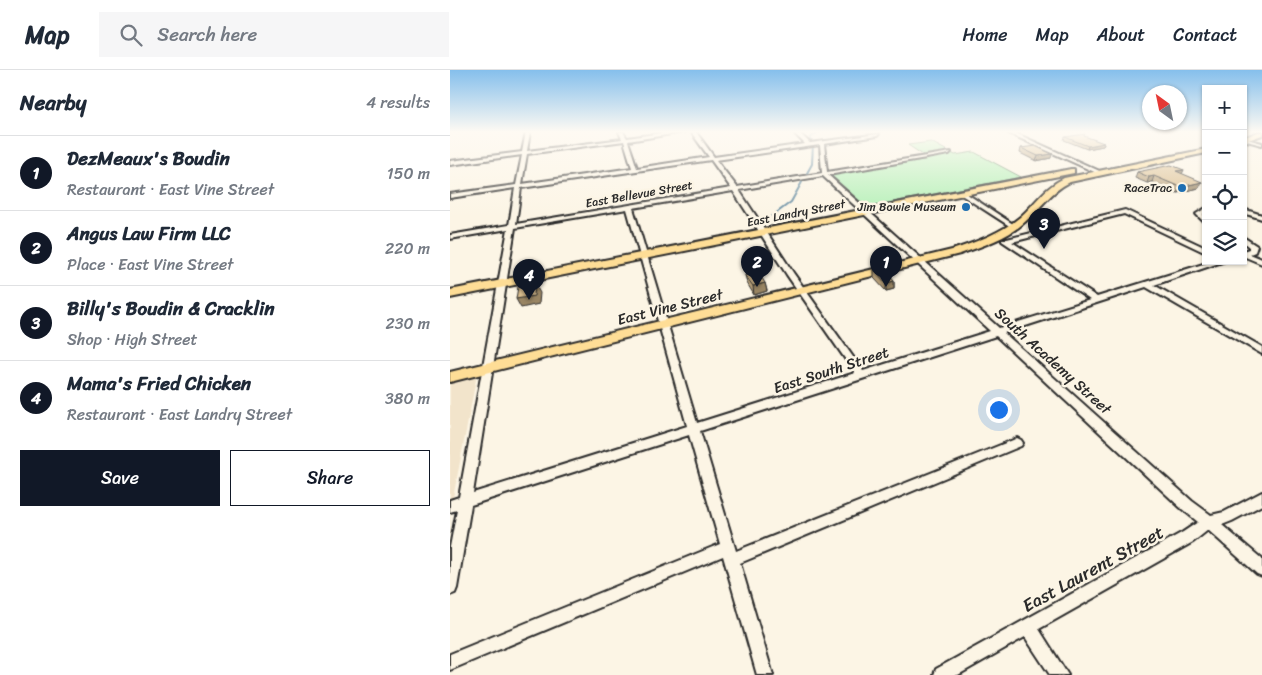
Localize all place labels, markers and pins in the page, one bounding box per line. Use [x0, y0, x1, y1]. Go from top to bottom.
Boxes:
place label: RaceTrac [1124, 177, 1172, 199]
marker: RaceTrac [1176, 182, 1188, 194]
place label: Jim Bowie Museum [857, 196, 956, 218]
marker: Jim Bowie Museum [960, 201, 972, 213]
pin: 3 [1028, 208, 1060, 249]
pin: 2 [741, 246, 773, 287]
pin: 1 [870, 246, 902, 287]
pin: 4 [513, 259, 545, 300]

